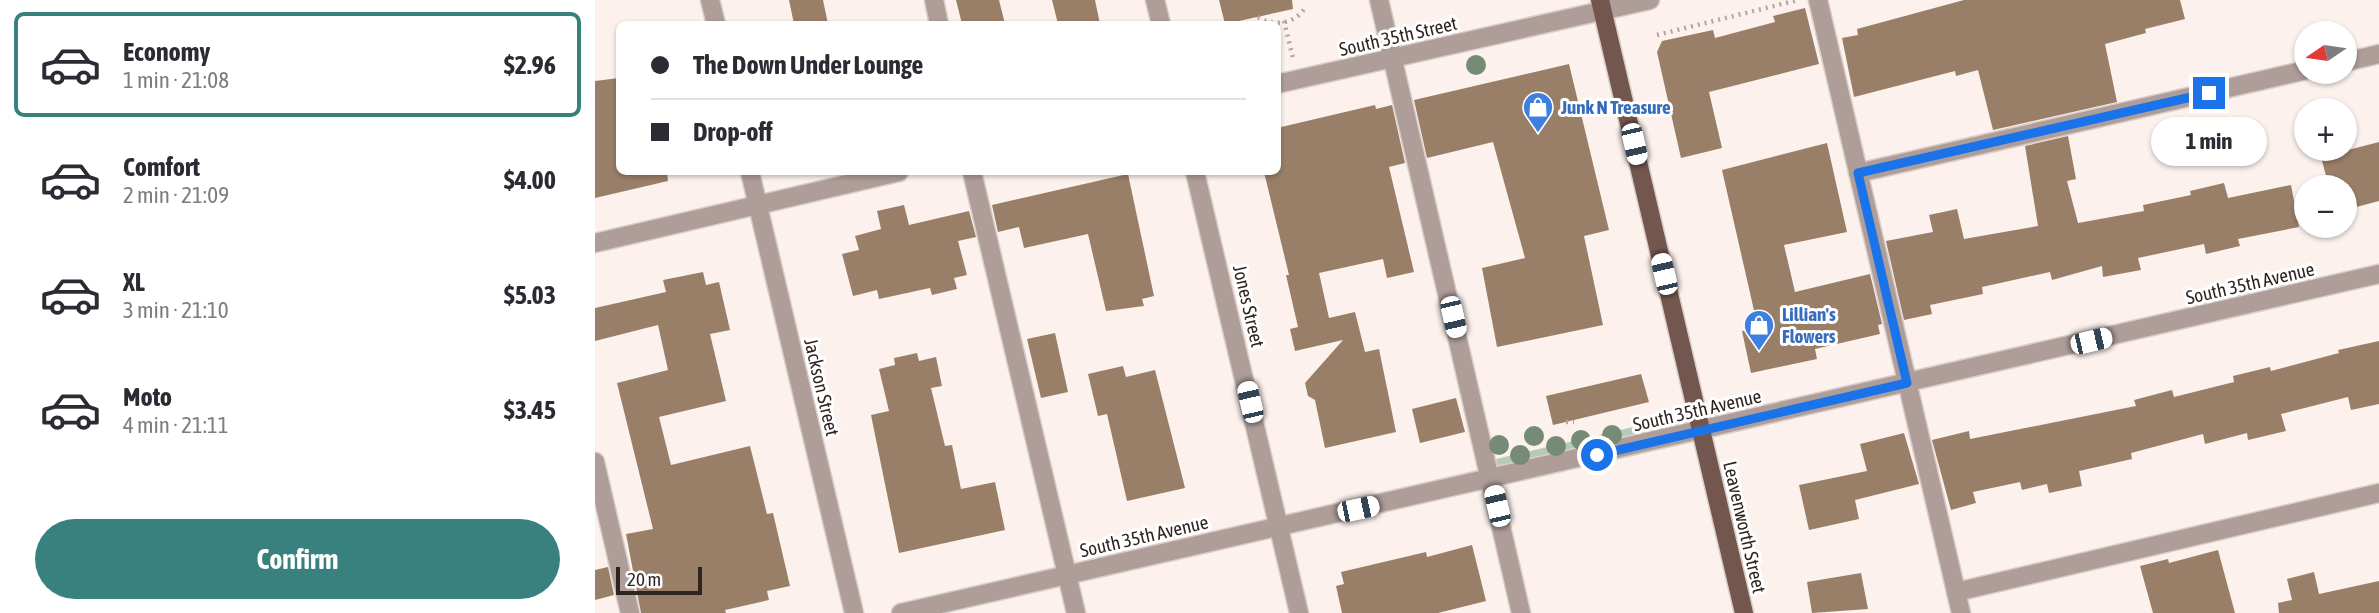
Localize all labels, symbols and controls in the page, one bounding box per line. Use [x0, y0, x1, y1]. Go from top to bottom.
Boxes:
street label: South 35th Street [1337, 12, 1459, 60]
north arrow [2294, 21, 2357, 84]
map controls [2294, 21, 2357, 238]
icon: car [39, 33, 102, 96]
text: Economy [123, 37, 210, 67]
text: $2.96 [504, 50, 556, 80]
text: The Down Under Lounge [693, 50, 923, 80]
text: 1 min · 21:08 [123, 67, 229, 93]
route end [2193, 77, 2225, 109]
shop icon: Junk N Treasure [1521, 90, 1555, 134]
place label: Junk N Treasure [1560, 96, 1671, 118]
button: + [2294, 98, 2357, 161]
text: Drop-off [693, 117, 773, 147]
callout: 1 min [2151, 118, 2267, 166]
car [1620, 121, 1649, 167]
text: 1 min [2186, 128, 2232, 154]
icon: car [39, 148, 102, 211]
text: Comfort [123, 152, 200, 182]
text: $4.00 [504, 165, 556, 195]
button: − [2294, 175, 2357, 238]
text: 2 min · 21:09 [123, 182, 229, 208]
car [1650, 251, 1679, 297]
street label: South 35th Avenue [2184, 258, 2316, 308]
icon: car [39, 263, 102, 326]
street label: Jones Street [1229, 263, 1269, 349]
text: XL [123, 267, 145, 297]
text: $5.03 [504, 280, 556, 310]
car [1439, 294, 1468, 340]
text: 3 min · 21:10 [123, 297, 229, 323]
place label: Lillian's Flowers [1782, 303, 1836, 347]
shop icon: Lillian's Flowers [1742, 308, 1776, 352]
car [2069, 326, 2114, 356]
street label: Jackson Street [800, 336, 844, 438]
icon: car [39, 378, 102, 441]
car [1236, 379, 1265, 425]
text: Moto [123, 382, 172, 412]
street label: South 35th Avenue [1631, 385, 1763, 435]
text: $3.45 [504, 395, 556, 425]
text: 4 min · 21:11 [123, 412, 229, 438]
route start [1581, 439, 1613, 471]
street label: Leavenworth Street [1719, 459, 1771, 595]
car [1483, 483, 1512, 529]
car [1336, 494, 1381, 524]
street label: South 35th Avenue [1078, 511, 1210, 561]
button: Confirm [35, 519, 560, 599]
scale bar [616, 564, 702, 596]
text: 20 m [627, 568, 661, 590]

